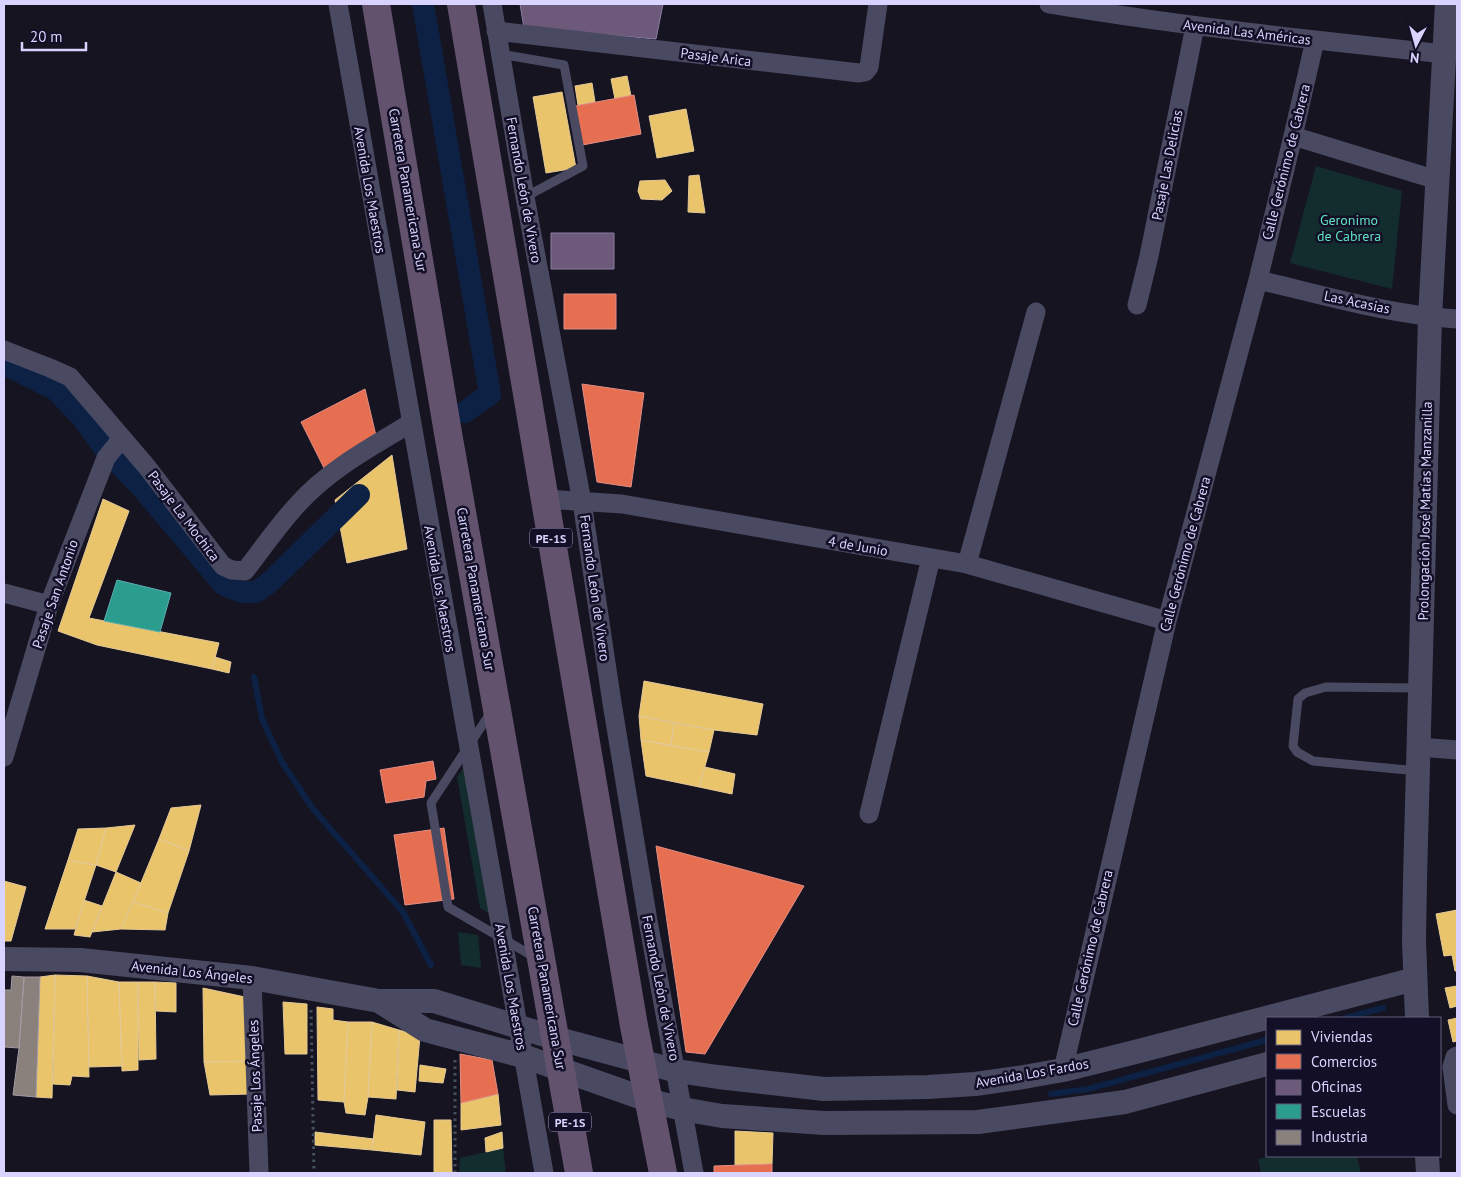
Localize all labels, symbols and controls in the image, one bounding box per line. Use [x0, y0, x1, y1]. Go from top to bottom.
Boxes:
street label: Avenida Las Américas [1182, 15, 1312, 49]
scale bar [22, 20, 86, 52]
north arrow [1391, 20, 1441, 70]
text: 20 m [30, 27, 63, 46]
street label: Pasaje Arica [680, 44, 752, 70]
text: N [1409, 48, 1420, 67]
street label: Calle Gerónimo de Cabrera [1258, 82, 1314, 242]
street label: Carretera Panamericana Sur [385, 107, 431, 273]
street label: Pasaje Las Delicias [1147, 108, 1187, 222]
street label: Fernando León de Vivero [502, 116, 546, 264]
street label: Avenida Los Maestros [350, 125, 390, 255]
park label: Geronimo de Cabrera [1317, 211, 1381, 245]
street label: Las Acasias [1322, 286, 1392, 318]
street label: Prolongación José Matías Manzanilla [1414, 401, 1436, 621]
street label: Pasaje La Mochica [144, 467, 224, 565]
street label: Calle Gerónimo de Cabrera [1156, 474, 1214, 634]
street label: Carretera Panamericana Sur [453, 506, 499, 672]
street label: Fernando León de Vivero [576, 513, 614, 663]
street label: Avenida Los Maestros [420, 524, 460, 654]
road number: PE-1S [530, 528, 572, 548]
street label: 4 de Junio [827, 532, 889, 560]
street label: Pasaje San Antonio [28, 537, 82, 651]
street label: Calle Gerónimo de Cabrera [1063, 868, 1117, 1028]
street label: Carretera Panamericana Sur [524, 905, 570, 1071]
street label: Fernando León de Vivero [638, 914, 684, 1062]
street label: Avenida Los Maestros [491, 922, 531, 1052]
street label: Avenida Los Ángeles [131, 957, 254, 987]
legend [1266, 1017, 1441, 1157]
street label: Pasaje Los Ángeles [244, 1019, 266, 1132]
text: Viviendas [1310, 1027, 1372, 1046]
text: Comercios [1311, 1052, 1377, 1071]
street label: Avenida Los Fardos [974, 1054, 1090, 1092]
text: Oficinas [1311, 1077, 1362, 1096]
text: Escuelas [1311, 1102, 1366, 1121]
road number: PE-1S [549, 1112, 591, 1132]
text: Industria [1311, 1127, 1368, 1146]

